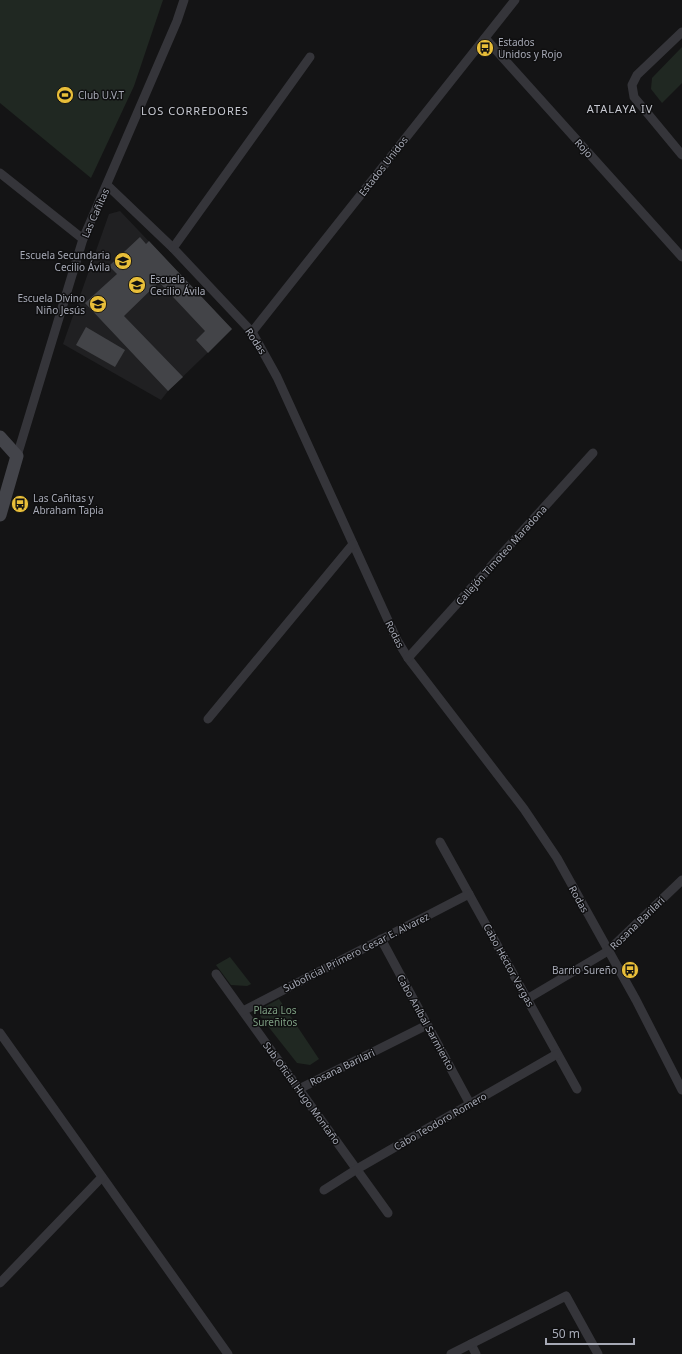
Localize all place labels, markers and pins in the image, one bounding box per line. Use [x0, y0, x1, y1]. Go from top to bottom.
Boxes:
place label: Estados Unidos y Rojo [498, 35, 562, 61]
bus stop icon: Estados Unidos y Rojo [475, 38, 495, 58]
sports icon: Club U.V.T [55, 85, 75, 105]
place label: Club U.V.T [78, 88, 124, 102]
place label: Escuela Secundaria Cecilio Ávila [20, 248, 110, 274]
school or university icon: Escuela Secundaria Cecilio Ávila [113, 251, 133, 271]
place label: Escuela Cecilio Ávila [150, 272, 205, 298]
school or university icon: Escuela Cecilio Ávila [127, 275, 147, 295]
place label: Escuela Divino Niño Jesús [17, 291, 85, 317]
school or university icon: Escuela Divino Niño Jesús [88, 294, 108, 314]
place label: Las Cañitas y Abraham Tapia [33, 491, 104, 517]
bus stop icon: Las Cañitas y Abraham Tapia [10, 494, 30, 514]
bus stop icon: Barrio Sureño [620, 960, 640, 980]
place label: Barrio Sureño [552, 963, 617, 977]

